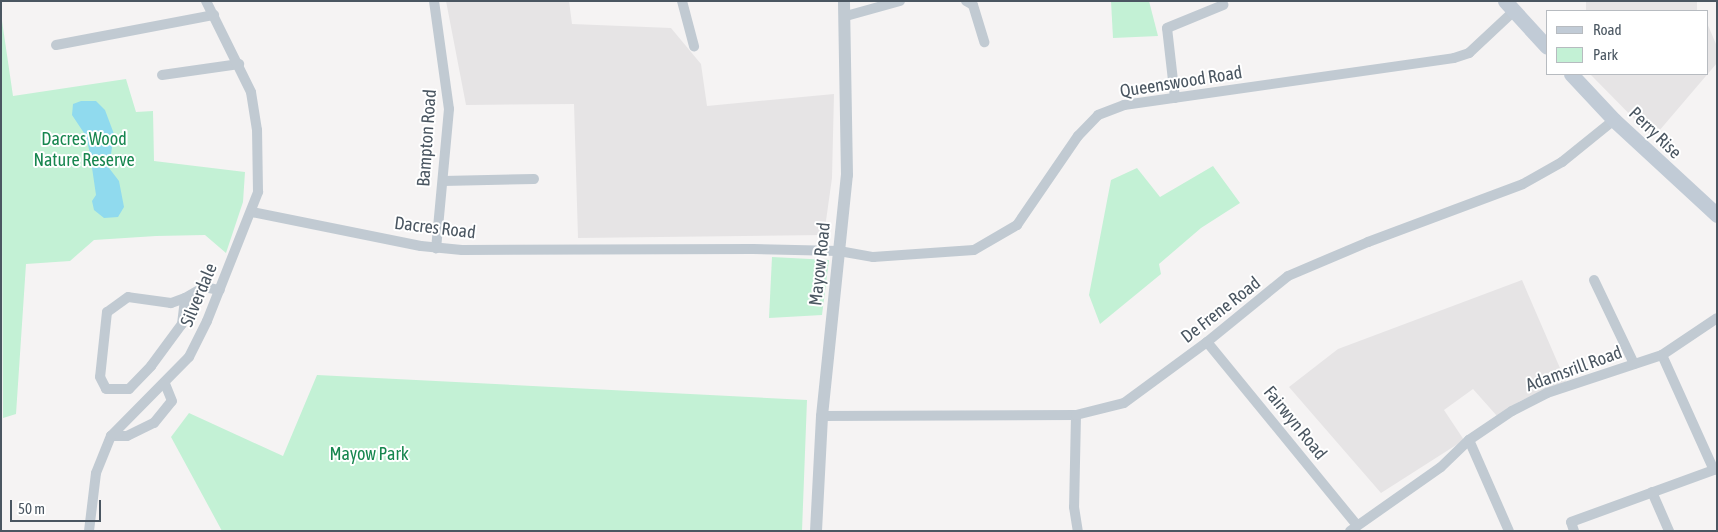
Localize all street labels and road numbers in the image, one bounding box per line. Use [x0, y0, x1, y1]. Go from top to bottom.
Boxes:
street label: Queenswood Road [1118, 62, 1244, 102]
street label: Bampton Road [413, 89, 441, 187]
street label: Perry Rise [1624, 103, 1686, 163]
street label: Dacres Road [393, 212, 477, 244]
street label: Mayow Road [805, 221, 835, 307]
street label: Silverdale [176, 260, 222, 330]
street label: De Frene Road [1177, 272, 1265, 348]
street label: Adamsrill Road [1523, 342, 1625, 396]
street label: Fairwyn Road [1259, 382, 1331, 464]

